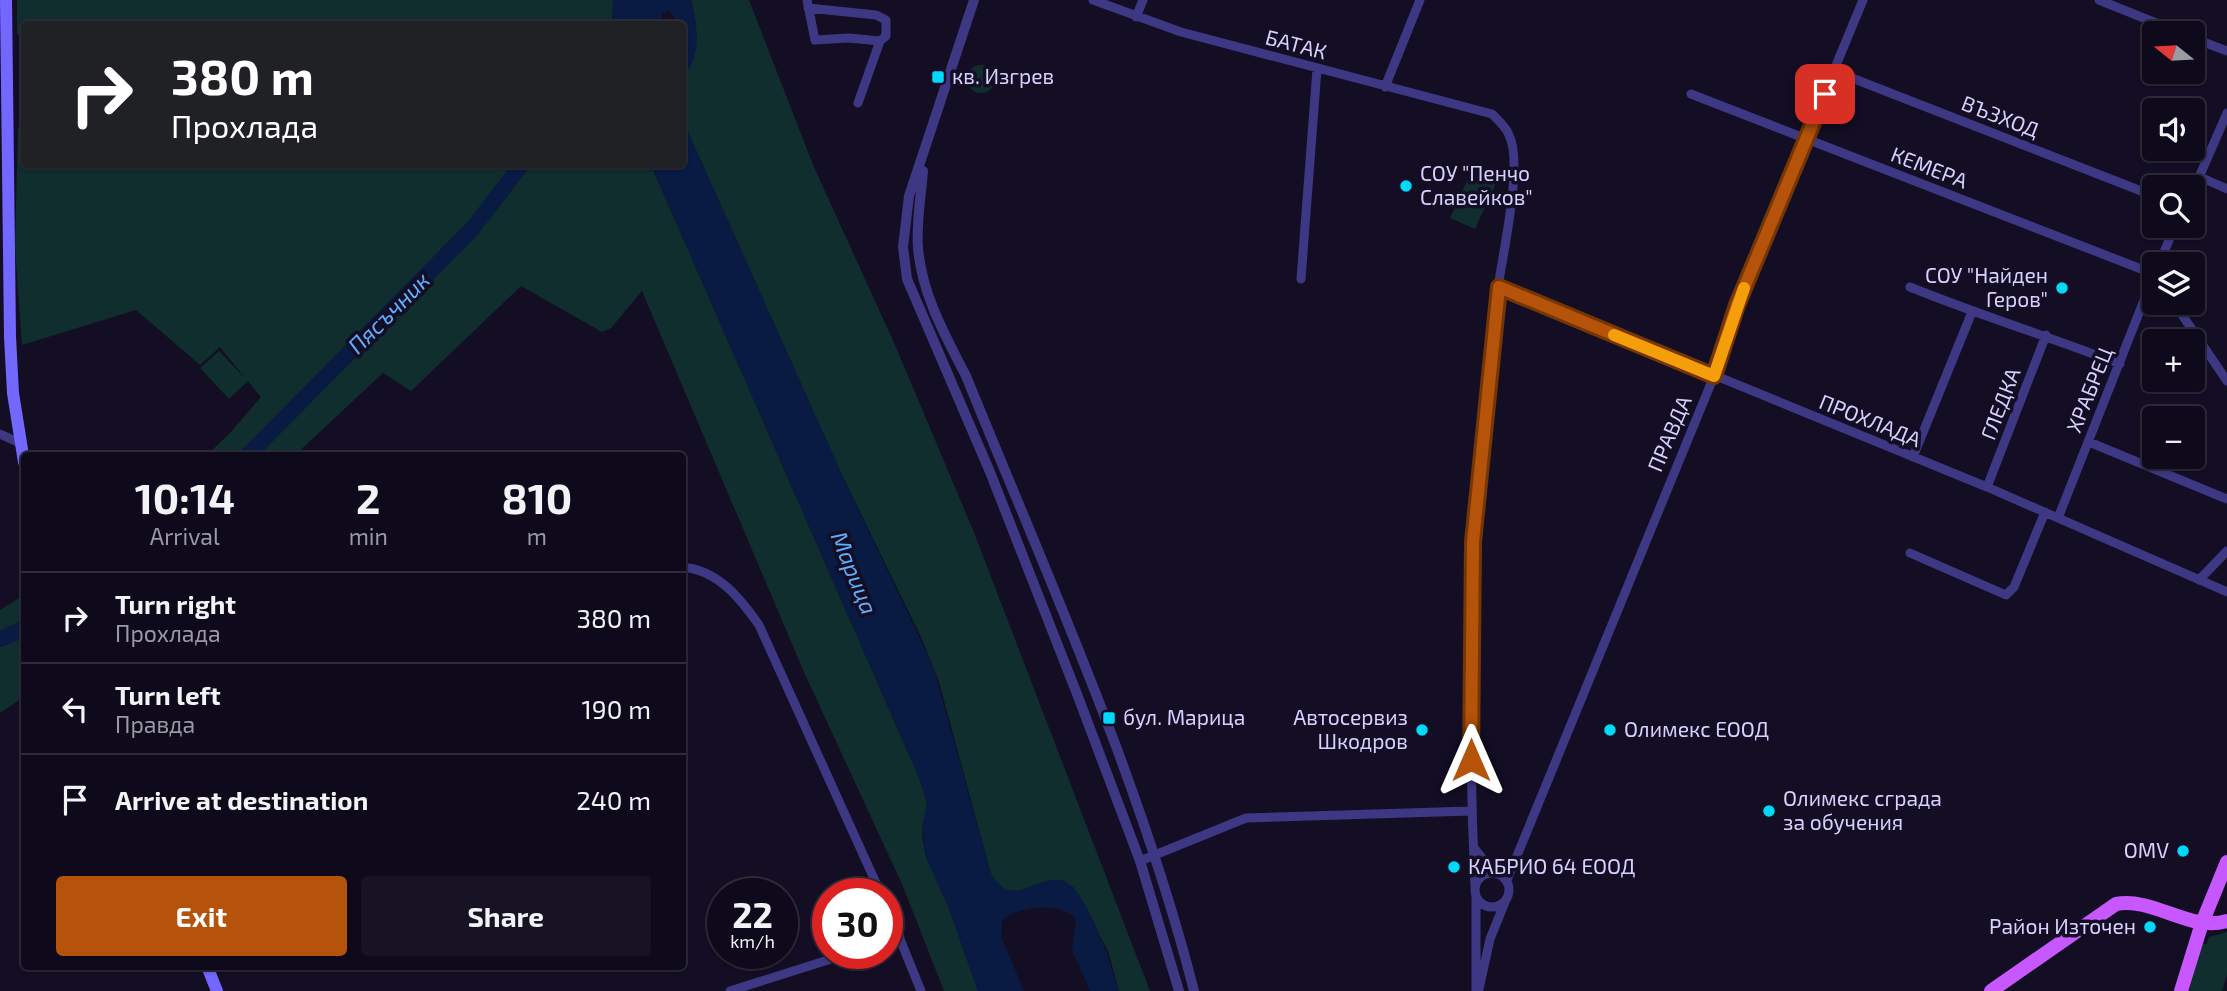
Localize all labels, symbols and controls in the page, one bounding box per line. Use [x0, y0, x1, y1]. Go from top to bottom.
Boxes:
north arrow [2142, 21, 2205, 84]
map controls [2142, 21, 2205, 469]
street label: БАТАК [1263, 23, 1330, 64]
text: 380 m [171, 46, 314, 105]
icon: right [56, 49, 147, 140]
place label: кв. Изгрев [952, 63, 1054, 88]
pin [1795, 64, 1855, 124]
marker: кв. Изгрев [930, 69, 946, 85]
icon: arrive [1806, 75, 1844, 113]
street label: ВЪЗХОД [1958, 89, 2043, 142]
button: sound [2142, 98, 2205, 161]
text: Прохлада [171, 106, 318, 144]
street label: КЕМЕРА [1888, 141, 1971, 193]
place label: СОУ "Пенчо Славейков" [1420, 160, 1533, 209]
button: search [2142, 175, 2205, 238]
marker: СОУ "Пенчо Славейков" [1398, 178, 1414, 194]
button: layers [2142, 252, 2205, 315]
place label: СОУ "Найден Геров" [1925, 262, 2048, 311]
water label: Пясъчник [342, 266, 435, 359]
marker: СОУ "Найден Геров" [2054, 280, 2070, 296]
button: + [2142, 329, 2205, 392]
street label: ХРАБРЕЦ [2060, 343, 2117, 436]
street label: ГЛЕДКА [1975, 364, 2025, 443]
street label: ПРОХЛАДА [1816, 388, 1925, 451]
street label: ПРАВДА [1641, 392, 1696, 475]
button: − [2142, 406, 2205, 469]
text: 10:14 [135, 472, 235, 522]
text: 2 [356, 472, 380, 522]
text: 810 [502, 472, 572, 522]
text: Arrival [150, 522, 220, 550]
text: min [349, 522, 388, 550]
text: m [527, 522, 547, 550]
water label: Марица [826, 527, 884, 618]
text: Turn right [115, 588, 236, 619]
icon: right [56, 599, 94, 637]
text: 380 m [577, 602, 651, 633]
text: Прохлада [115, 619, 221, 647]
text: Turn left [115, 679, 221, 710]
icon: left [56, 690, 94, 728]
text: 190 m [582, 693, 651, 724]
place label: бул. Марица [1123, 704, 1245, 730]
place label: Автосервиз Шкодров [1293, 704, 1408, 753]
text: Правда [115, 710, 195, 738]
marker: бул. Марица [1101, 710, 1117, 726]
place label: Олимекс ЕООД [1624, 716, 1769, 741]
marker: Автосервиз Шкодров [1414, 722, 1430, 738]
marker: Олимекс ЕООД [1602, 722, 1618, 738]
position arrow [1434, 723, 1508, 797]
icon: arrive [56, 781, 94, 819]
text: Arrive at destination [115, 784, 368, 815]
text: 240 m [576, 784, 651, 815]
place label: Олимекс сграда за обучения [1783, 785, 1942, 835]
marker: Олимекс сграда за обучения [1761, 803, 1777, 819]
place label: OMV [2124, 837, 2169, 862]
marker: OMV [2175, 843, 2191, 859]
place label: КАБРИО 64 ЕООД [1468, 853, 1635, 878]
marker: КАБРИО 64 ЕООД [1446, 859, 1462, 875]
button: Exit [56, 876, 347, 956]
button: Share [361, 876, 651, 956]
speed limit sign: 30 [812, 878, 903, 969]
text: 22 [732, 893, 773, 935]
place label: Район Източен [1989, 913, 2136, 938]
marker: Район Източен [2142, 919, 2158, 935]
text: km/h [730, 930, 775, 952]

